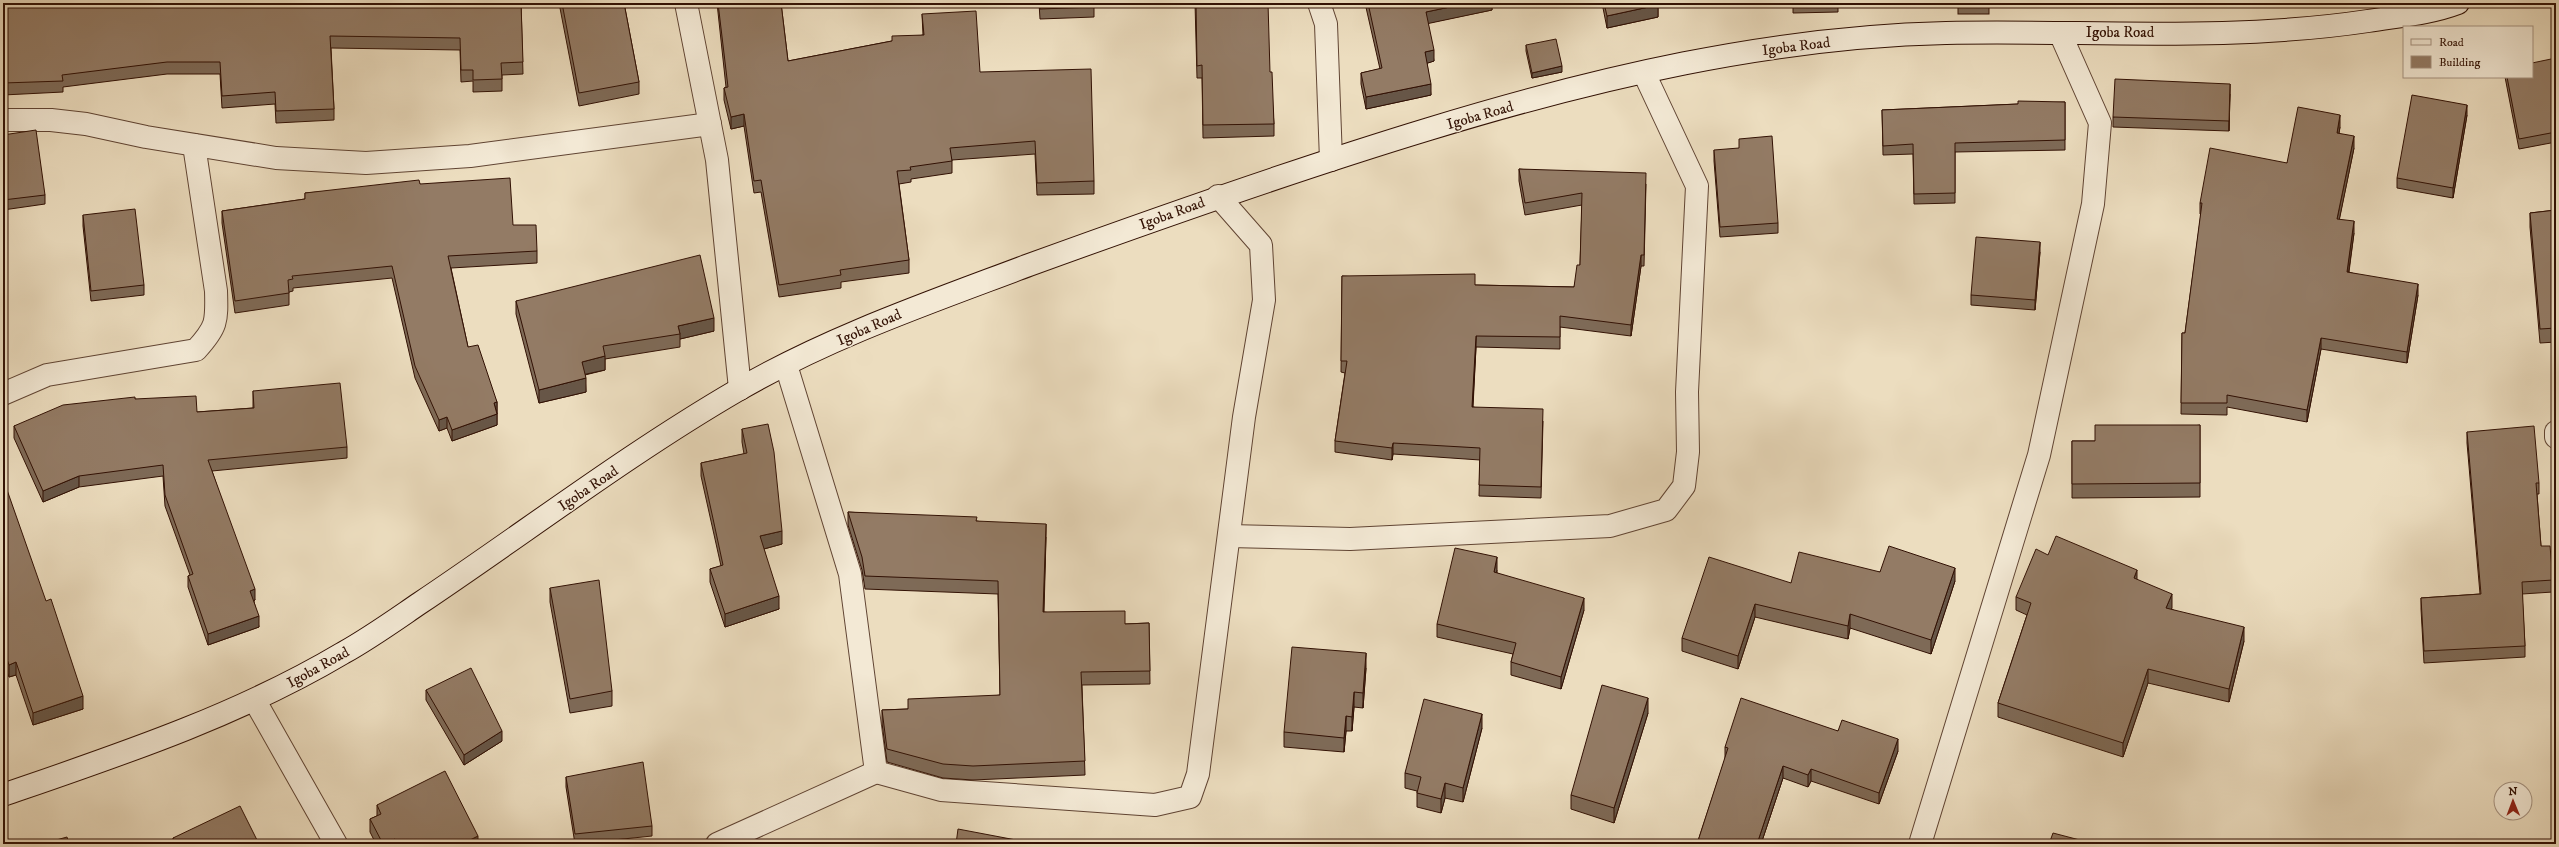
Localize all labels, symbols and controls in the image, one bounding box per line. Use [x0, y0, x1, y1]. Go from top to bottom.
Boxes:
street label: Igoba Road [2086, 23, 2155, 42]
legend [2403, 26, 2533, 78]
street label: Igoba Road [1761, 33, 1832, 60]
text: Road [2439, 35, 2464, 50]
text: Building [2439, 55, 2480, 70]
street label: Igoba Road [1445, 97, 1516, 134]
street label: Igoba Road [1137, 193, 1208, 234]
street label: Igoba Road [834, 305, 905, 350]
street label: Igoba Road [555, 461, 622, 515]
street label: Igoba Road [284, 642, 353, 692]
north arrow [2493, 781, 2533, 821]
text: N [2508, 785, 2517, 799]

